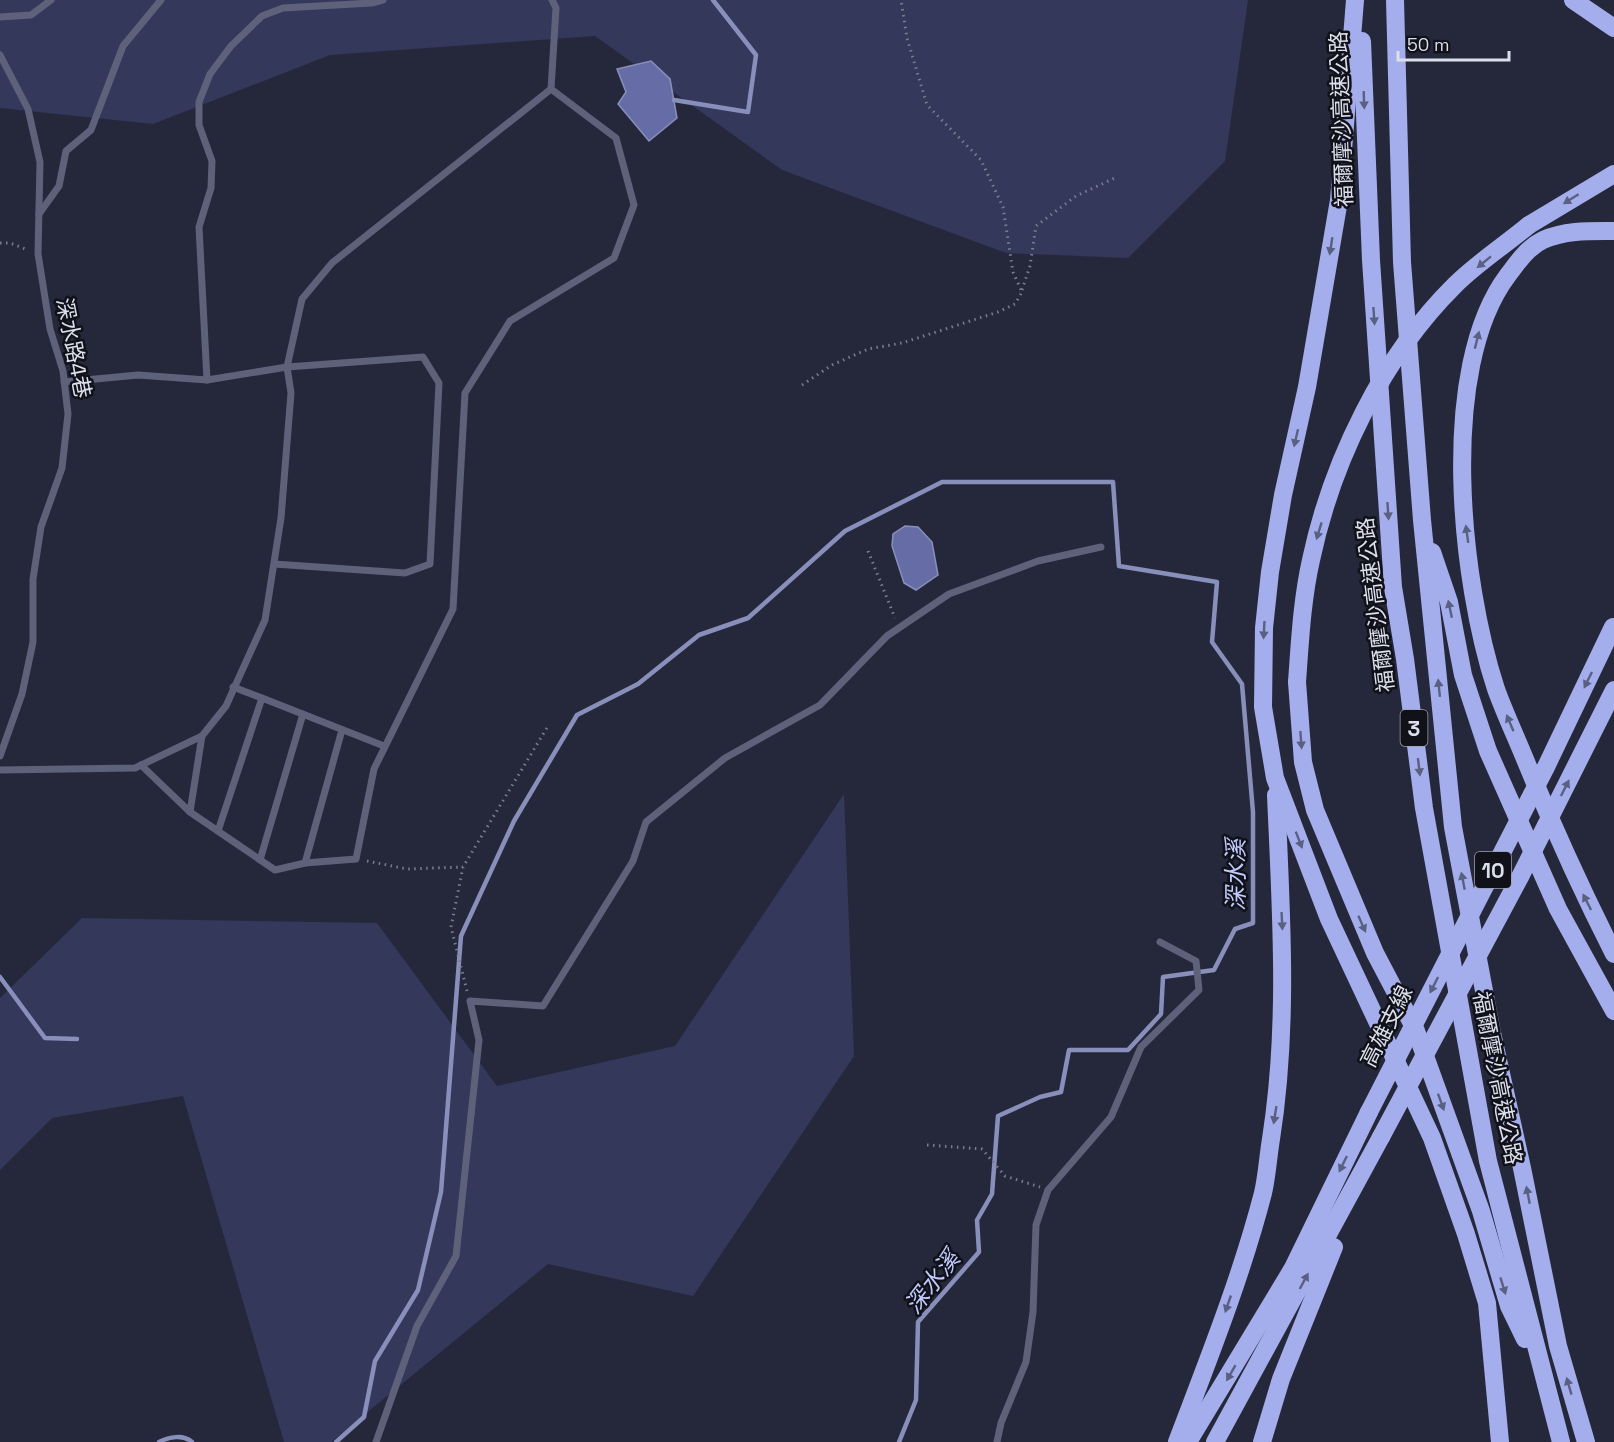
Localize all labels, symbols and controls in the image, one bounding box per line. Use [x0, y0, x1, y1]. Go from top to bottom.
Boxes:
scale bar [1398, 24, 1509, 62]
street label: 福爾摩沙高速公路 [1324, 31, 1358, 207]
text: 50 m [1407, 33, 1449, 56]
one-way arrow [1360, 91, 1369, 110]
one-way arrow [1564, 193, 1580, 205]
one-way arrow [1326, 237, 1335, 256]
one-way arrow [1476, 255, 1492, 268]
street label: 深水路4巷 [51, 295, 97, 401]
one-way arrow [1370, 307, 1379, 326]
one-way arrow [1473, 331, 1483, 349]
one-way arrow [1290, 429, 1300, 447]
one-way arrow [1383, 501, 1392, 520]
street label: 福爾摩沙高速公路 [1350, 516, 1400, 694]
one-way arrow [1314, 522, 1323, 540]
one-way arrow [1462, 524, 1471, 543]
one-way arrow [1445, 599, 1454, 618]
one-way arrow [1260, 621, 1269, 640]
one-way arrow [1583, 671, 1592, 688]
one-way arrow [1434, 678, 1444, 697]
road number: 3 [1400, 710, 1428, 746]
one-way arrow [1505, 713, 1515, 731]
one-way arrow [1296, 730, 1306, 749]
one-way arrow [1414, 757, 1424, 776]
one-way arrow [1560, 779, 1570, 796]
one-way arrow [1295, 832, 1305, 850]
water label: 深水溪 [1220, 836, 1251, 911]
road number: 10 [1475, 852, 1511, 888]
one-way arrow [1458, 871, 1467, 890]
one-way arrow [1583, 893, 1592, 910]
one-way arrow [1277, 911, 1286, 930]
one-way arrow [1358, 915, 1367, 933]
one-way arrow [1429, 977, 1439, 994]
street label: 高雄支線 [1354, 980, 1418, 1072]
street label: 福爾摩沙高速公路 [1467, 989, 1529, 1167]
one-way arrow [1437, 1093, 1447, 1111]
one-way arrow [1270, 1106, 1279, 1125]
one-way arrow [1339, 1156, 1348, 1173]
one-way arrow [1523, 1186, 1532, 1205]
water label: 深水溪 [898, 1242, 968, 1320]
one-way arrow [1299, 1272, 1309, 1289]
one-way arrow [1499, 1277, 1508, 1295]
one-way arrow [1223, 1295, 1232, 1313]
one-way arrow [1226, 1365, 1237, 1381]
one-way arrow [1564, 1377, 1573, 1395]

